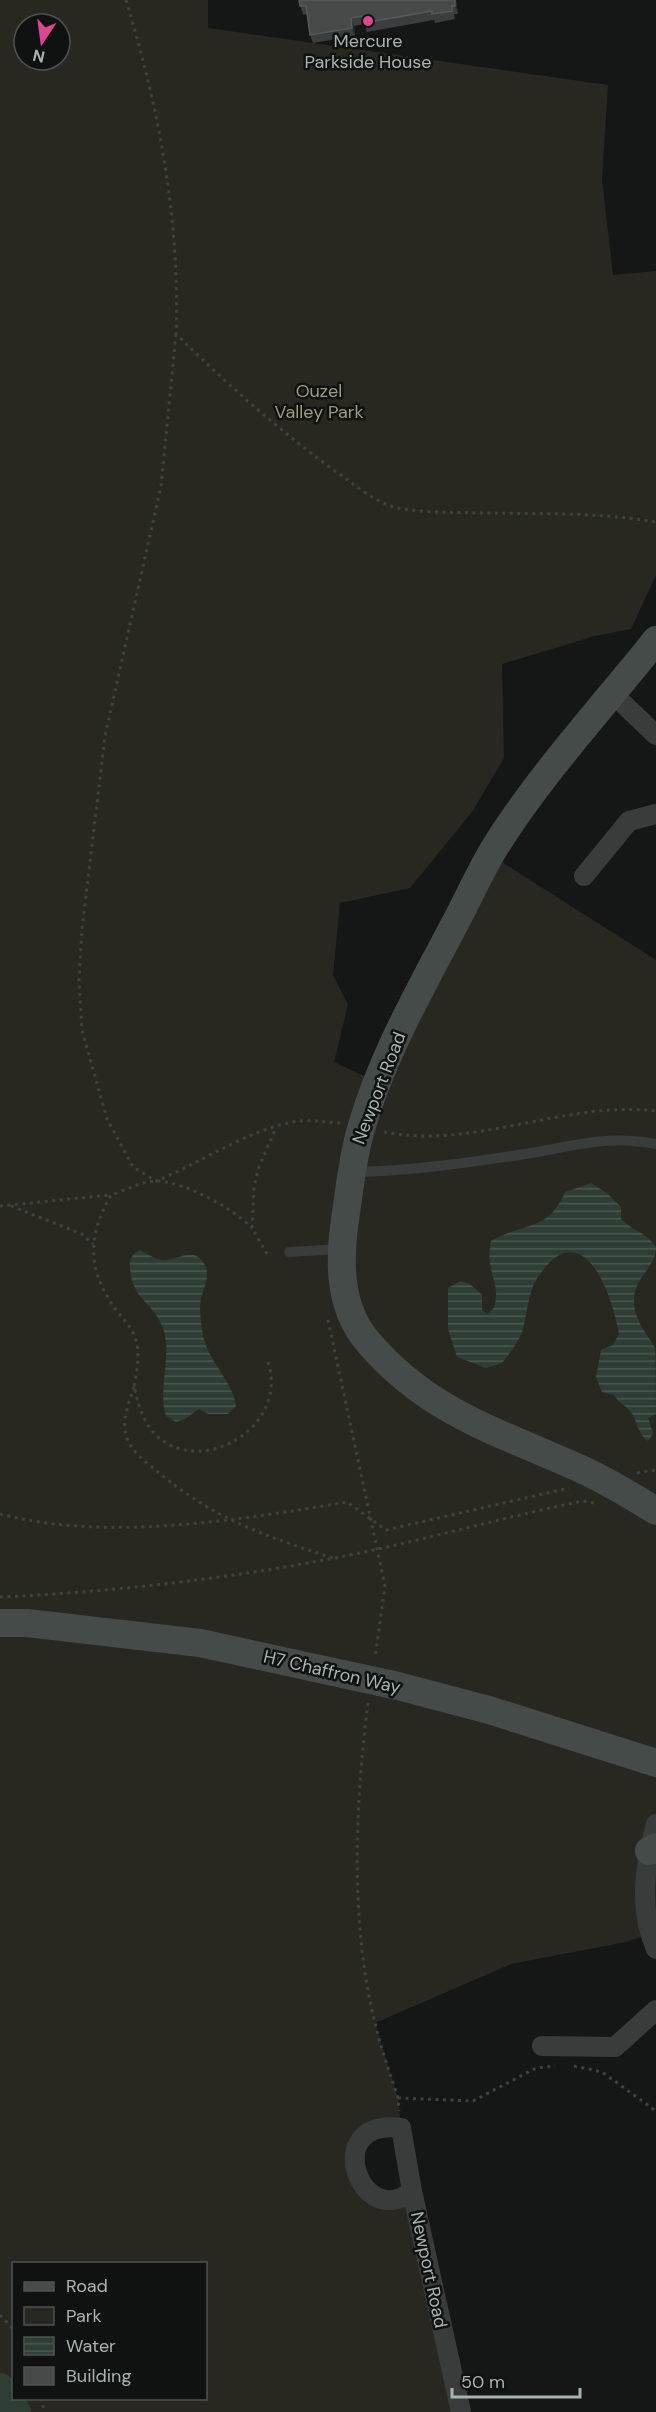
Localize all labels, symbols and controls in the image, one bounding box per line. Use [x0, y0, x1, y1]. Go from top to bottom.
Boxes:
north arrow [12, 12, 72, 72]
marker: Mercure Parkside House [361, 14, 375, 28]
place label: Mercure Parkside House [304, 29, 432, 74]
text: N [31, 45, 47, 68]
park label: Ouzel Valley Park [274, 379, 364, 424]
street label: Newport Road [347, 1028, 411, 1148]
street label: H7 Chaffron Way [261, 1645, 403, 1699]
street label: Newport Road [405, 2210, 453, 2330]
legend [12, 2262, 207, 2400]
text: Road [66, 2274, 108, 2298]
text: Park [66, 2304, 102, 2328]
text: Water [66, 2334, 116, 2358]
scale bar [452, 2361, 580, 2399]
text: Building [66, 2364, 131, 2388]
text: 50 m [461, 2370, 505, 2394]

